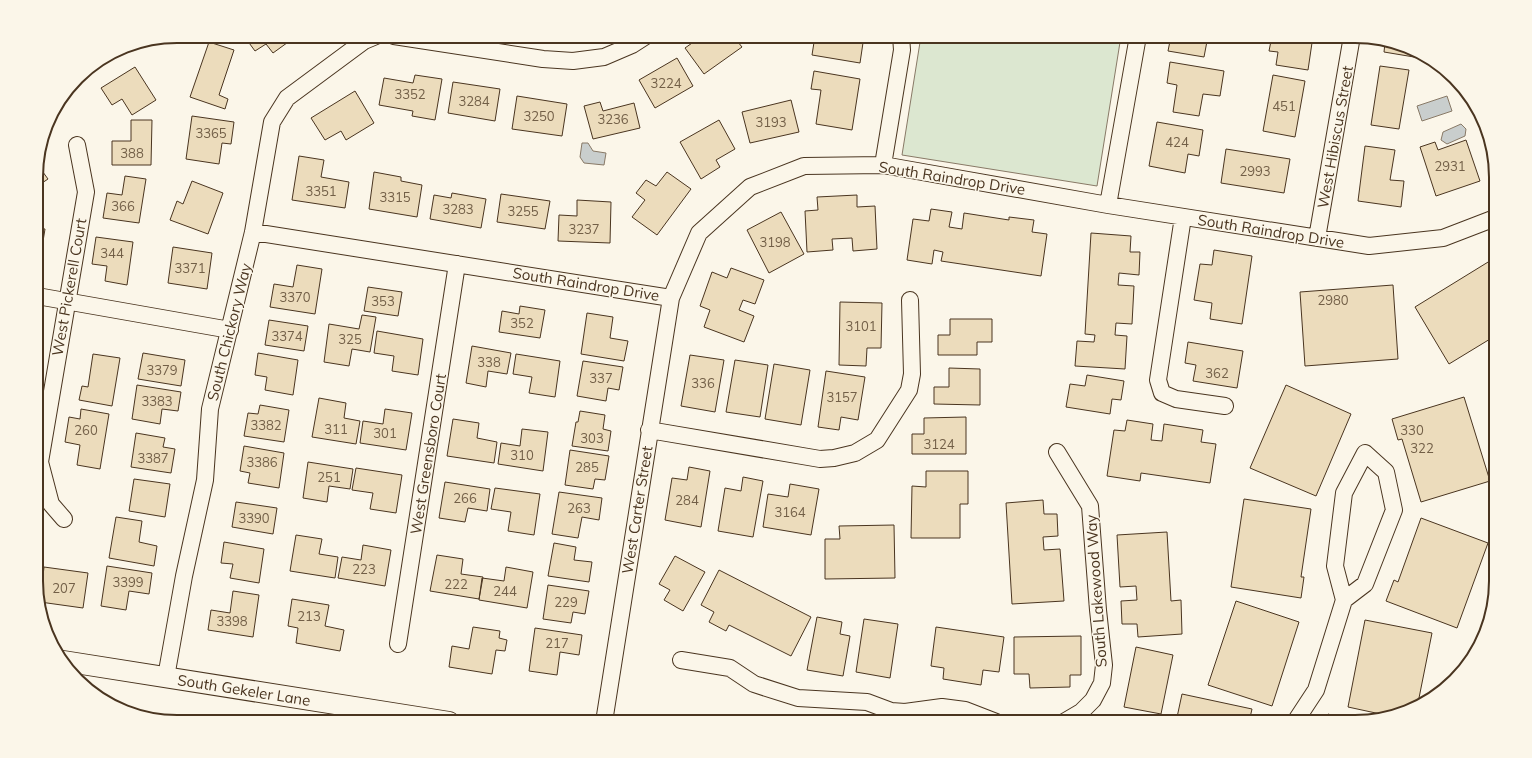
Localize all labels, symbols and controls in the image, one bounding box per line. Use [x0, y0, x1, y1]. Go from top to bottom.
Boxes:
street label: West Hibiscus Street [1313, 64, 1357, 210]
house number: 3224 [650, 75, 682, 91]
house number: 3352 [394, 86, 426, 102]
house number: 3284 [458, 93, 490, 109]
house number: 451 [1272, 98, 1296, 114]
house number: 3250 [523, 108, 555, 124]
house number: 3236 [597, 111, 629, 127]
house number: 3193 [755, 114, 787, 130]
house number: 3365 [195, 125, 227, 141]
house number: 424 [1165, 134, 1189, 150]
house number: 388 [120, 145, 144, 161]
street label: South Raindrop Drive [877, 157, 1027, 199]
house number: 2931 [1434, 158, 1466, 174]
house number: 2993 [1239, 163, 1271, 179]
house number: 3351 [305, 183, 337, 199]
house number: 3315 [379, 189, 411, 205]
house number: 366 [111, 198, 135, 214]
house number: 3283 [442, 201, 474, 217]
house number: 3255 [507, 203, 539, 219]
street label: South Raindrop Drive [1196, 210, 1346, 252]
street label: West Pickerell Court [48, 217, 90, 357]
house number: 3237 [568, 221, 600, 237]
house number: 3198 [759, 234, 791, 250]
house number: 344 [100, 245, 124, 261]
house number: 3371 [174, 260, 206, 276]
street label: South Chickory Way [203, 261, 255, 403]
street label: South Raindrop Drive [511, 263, 661, 305]
house number: 3370 [279, 289, 311, 305]
house number: 2980 [1317, 292, 1349, 308]
house number: 353 [371, 293, 395, 309]
house number: 352 [510, 315, 534, 331]
house number: 3101 [845, 318, 877, 334]
house number: 3374 [271, 328, 303, 344]
house number: 325 [338, 331, 362, 347]
house number: 338 [477, 354, 501, 370]
house number: 3379 [146, 362, 178, 378]
house number: 362 [1205, 365, 1229, 381]
house number: 337 [589, 370, 613, 386]
street label: West Greensboro Court [406, 372, 450, 536]
house number: 336 [691, 375, 715, 391]
house number: 3157 [826, 389, 858, 405]
house number: 3383 [141, 393, 173, 409]
house number: 3382 [250, 417, 282, 433]
house number: 311 [324, 421, 348, 437]
house number: 260 [74, 422, 98, 438]
house number: 330 [1400, 422, 1424, 438]
house number: 301 [373, 425, 397, 441]
house number: 303 [580, 430, 604, 446]
house number: 3124 [923, 436, 955, 452]
house number: 322 [1410, 440, 1434, 456]
street label: West Carter Street [617, 445, 657, 575]
house number: 310 [510, 447, 534, 463]
house number: 3387 [137, 450, 169, 466]
house number: 3386 [246, 454, 278, 470]
house number: 285 [575, 459, 599, 475]
house number: 251 [317, 469, 341, 485]
house number: 266 [453, 490, 477, 506]
house number: 284 [675, 492, 699, 508]
house number: 263 [567, 500, 591, 516]
house number: 3164 [774, 504, 806, 520]
house number: 3390 [238, 510, 270, 526]
street label: South Lakewood Way [1081, 514, 1111, 668]
house number: 223 [352, 561, 376, 577]
house number: 3399 [112, 574, 144, 590]
house number: 222 [444, 576, 468, 592]
house number: 207 [52, 580, 76, 596]
house number: 244 [493, 583, 517, 599]
house number: 229 [554, 594, 578, 610]
house number: 213 [297, 608, 321, 624]
house number: 3398 [216, 613, 248, 629]
house number: 217 [545, 635, 569, 651]
street label: South Gekeler Lane [176, 670, 312, 710]

